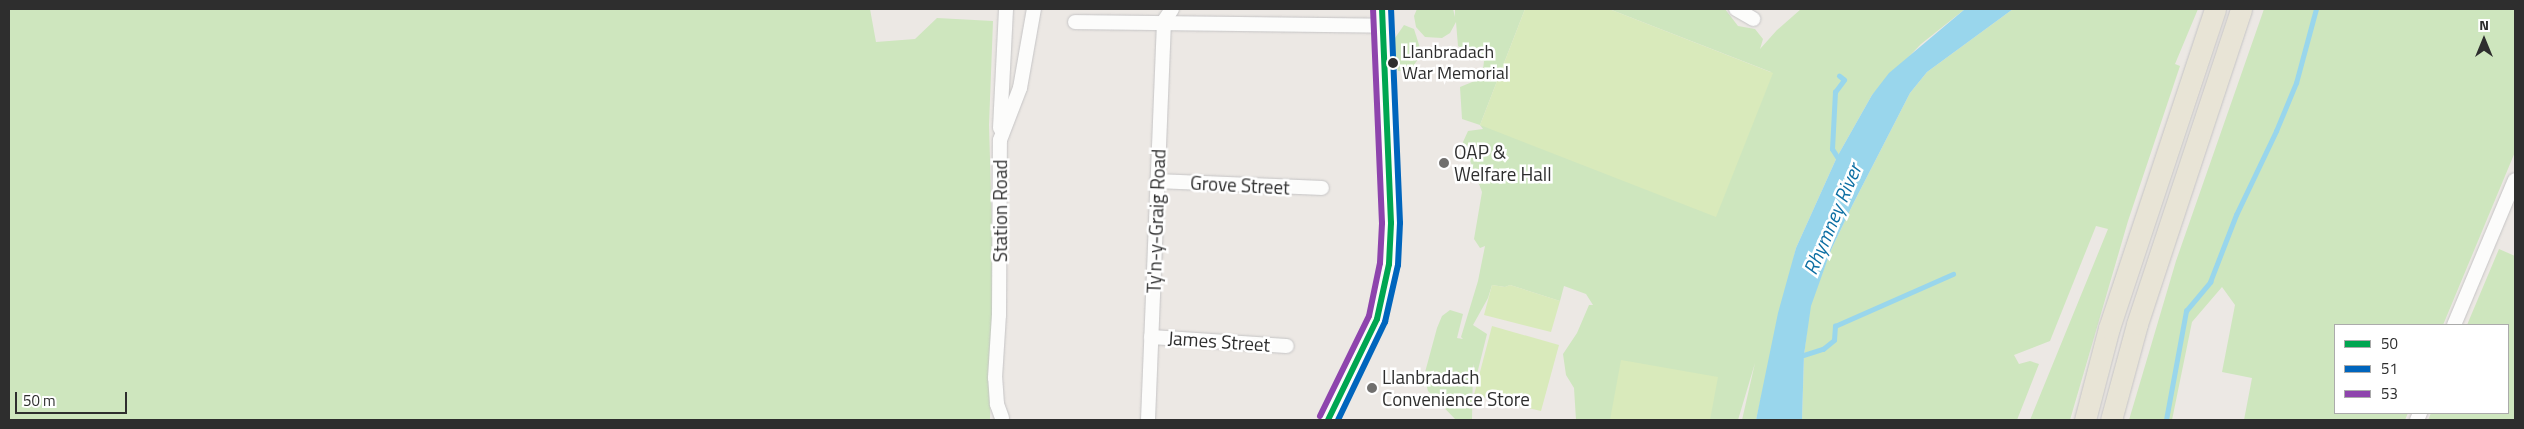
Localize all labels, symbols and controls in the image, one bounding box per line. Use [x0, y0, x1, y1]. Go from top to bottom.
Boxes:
text: N [2479, 14, 2489, 35]
north arrow [2459, 15, 2509, 65]
place label: Llanbradach War Memorial [1402, 42, 1509, 84]
marker: Llanbradach War Memorial [1388, 58, 1398, 68]
place label: OAP & Welfare Hall [1454, 141, 1552, 185]
street label: Ty'n-y-Graig Road [1142, 148, 1170, 294]
marker: OAP & Welfare Hall [1438, 157, 1450, 169]
street label: Station Road [989, 160, 1011, 262]
water label: Rhymney River [1798, 160, 1866, 278]
street label: Grove Street [1190, 171, 1290, 199]
legend [2334, 324, 2509, 414]
street label: James Street [1167, 326, 1271, 356]
text: 50 [2381, 332, 2398, 355]
text: 51 [2381, 357, 2398, 380]
place label: Llanbradach Convenience Store [1382, 366, 1530, 410]
scale bar [18, 382, 130, 414]
marker: Llanbradach Convenience Store [1366, 382, 1378, 394]
text: 53 [2381, 382, 2398, 405]
text: 50 m [23, 389, 56, 412]

